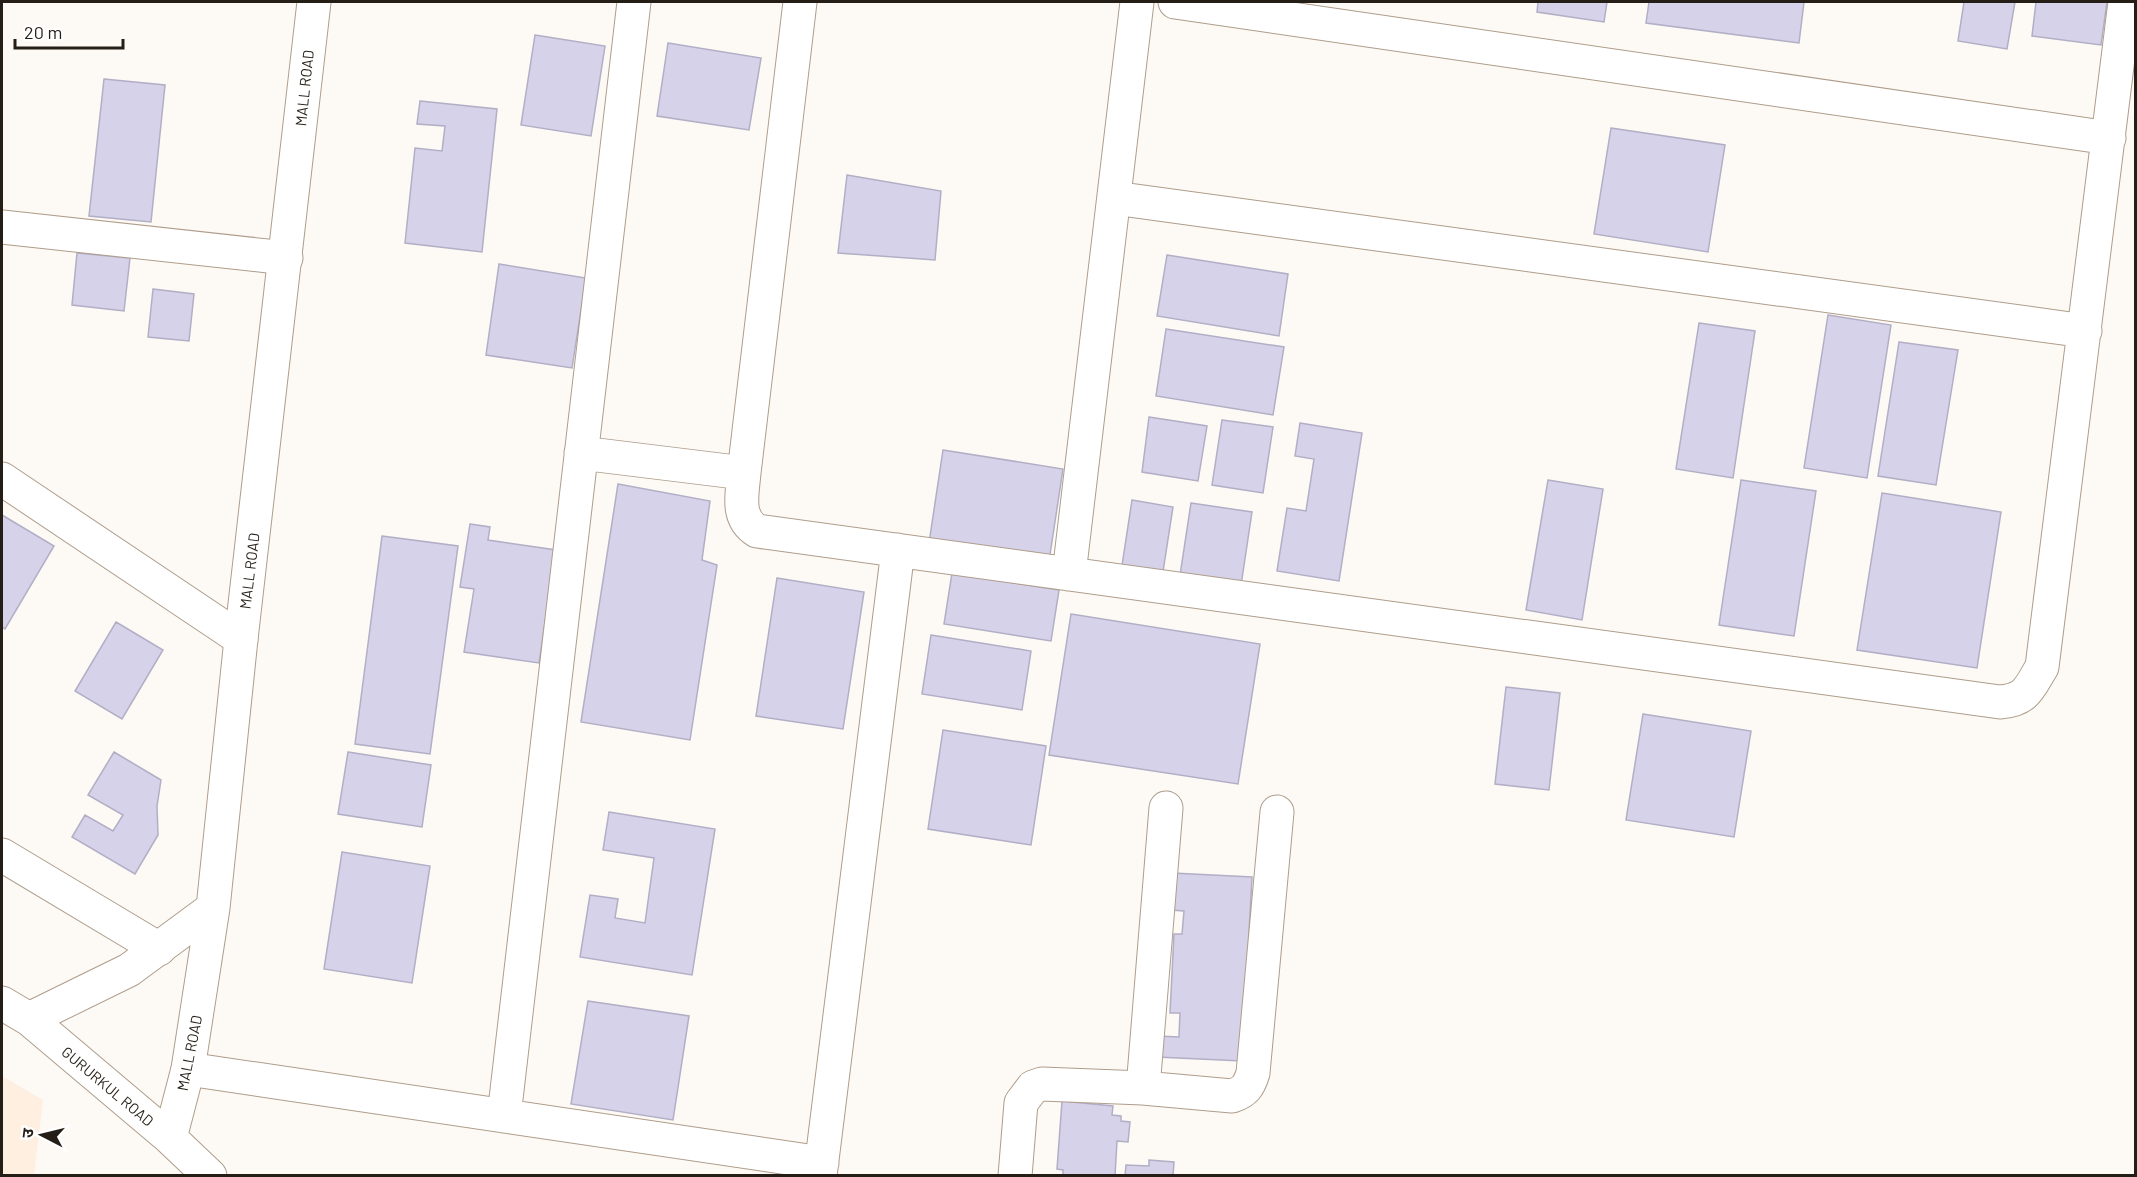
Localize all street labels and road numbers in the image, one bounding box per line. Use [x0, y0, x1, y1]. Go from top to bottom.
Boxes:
street label: MALL ROAD [291, 49, 317, 127]
street label: MALL ROAD [235, 532, 263, 610]
street label: MALL ROAD [173, 1014, 205, 1092]
street label: GURURKUL ROAD [58, 1042, 158, 1130]

